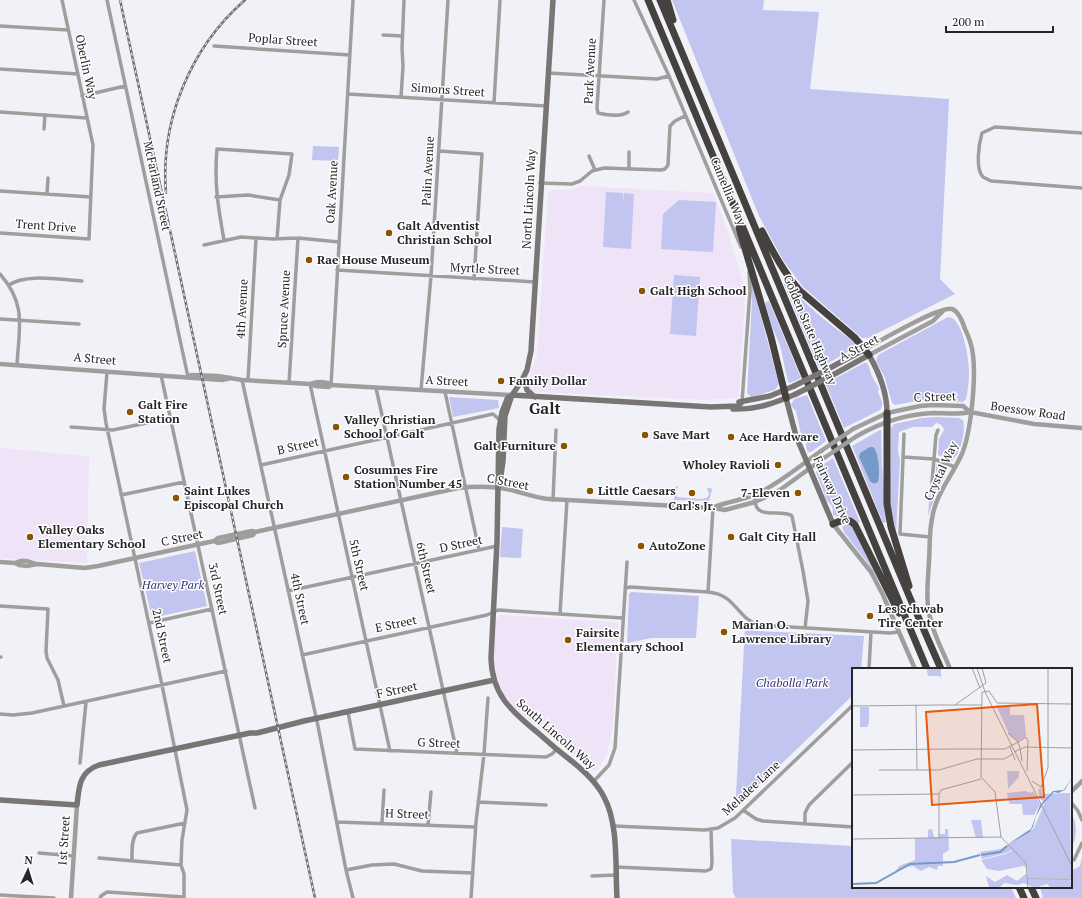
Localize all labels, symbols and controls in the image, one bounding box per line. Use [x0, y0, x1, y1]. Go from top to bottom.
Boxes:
scale bar [946, 8, 1053, 34]
text: 200 m [952, 14, 985, 29]
street label: Poplar Street [248, 30, 319, 49]
street label: Oberlin Way [72, 33, 101, 102]
street label: Park Avenue [580, 38, 599, 104]
street label: Simons Street [410, 79, 486, 100]
street label: Palin Avenue [418, 136, 437, 206]
street label: McFarland Street [141, 140, 174, 233]
street label: North Lincoln Way [518, 148, 539, 249]
street label: Camellia Way [707, 154, 750, 228]
street label: Oak Avenue [322, 160, 341, 224]
street label: Trent Drive [15, 216, 77, 235]
place label: Galt Adventist Christian School [397, 218, 492, 247]
marker: Galt Adventist Christian School [384, 228, 394, 238]
place label: Rae House Museum [317, 252, 430, 267]
marker: Rae House Museum [304, 255, 314, 265]
street label: Myrtle Street [450, 259, 521, 278]
street label: Spruce Avenue [274, 270, 293, 348]
street label: Golden State Highway [780, 272, 841, 388]
street label: 4th Avenue [232, 279, 251, 339]
place label: Galt High School [650, 283, 747, 298]
marker: Galt High School [637, 286, 647, 296]
street label: A Street [836, 331, 882, 364]
street label: A Street [73, 349, 118, 368]
street label: A Street [425, 372, 469, 389]
place label: Family Dollar [509, 373, 588, 388]
marker: Family Dollar [496, 376, 506, 386]
street label: C Street [913, 388, 957, 405]
place label: Galt Fire Station [138, 397, 188, 426]
district label: Galt [529, 397, 562, 419]
street label: Boessow Road [990, 398, 1067, 423]
marker: Galt Fire Station [125, 407, 135, 417]
place label: Valley Christian School of Galt [344, 412, 436, 441]
marker: Valley Christian School of Galt [331, 422, 341, 432]
place label: Save Mart [653, 427, 710, 442]
place label: Ace Hardware [739, 429, 819, 444]
marker: Save Mart [640, 430, 650, 440]
marker: Ace Hardware [726, 432, 736, 442]
street label: B Street [276, 433, 321, 458]
place label: Galt Furniture [474, 438, 557, 453]
street label: Crystal Way [920, 438, 961, 503]
marker: Galt Furniture [559, 441, 569, 451]
street label: Fairway Drive [810, 453, 855, 526]
place label: Wholey Ravioli [682, 457, 770, 472]
marker: Wholey Ravioli [773, 460, 783, 470]
place label: Cosumnes Fire Station Number 45 [354, 462, 462, 491]
street label: C Street [486, 470, 531, 493]
marker: Cosumnes Fire Station Number 45 [341, 472, 351, 482]
place label: Saint Lukes Episcopal Church [184, 483, 284, 512]
place label: Little Caesars [598, 483, 676, 498]
place label: 7-Eleven [741, 485, 790, 500]
marker: Little Caesars [585, 486, 595, 496]
marker: Carl's Jr. [687, 488, 697, 498]
marker: 7-Eleven [793, 488, 803, 498]
marker: Saint Lukes Episcopal Church [171, 493, 181, 503]
place label: Carl's Jr. [668, 498, 716, 513]
place label: Valley Oaks Elementary School [38, 522, 146, 551]
street label: C Street [159, 526, 205, 549]
place label: Galt City Hall [739, 529, 816, 544]
marker: Valley Oaks Elementary School [25, 532, 35, 542]
street label: D Street [438, 532, 484, 555]
marker: Galt City Hall [726, 532, 736, 542]
street label: 5th Street [346, 537, 373, 593]
place label: AutoZone [649, 538, 706, 553]
street label: 6th Street [413, 540, 440, 596]
marker: AutoZone [636, 541, 646, 551]
street label: 3rd Street [206, 562, 231, 617]
street label: 4th Street [288, 571, 313, 627]
park label: Harvey Park [141, 577, 204, 592]
place label: Les Schwab Tire Center [878, 601, 944, 630]
street label: 2nd Street [149, 607, 176, 665]
marker: Les Schwab Tire Center [865, 611, 875, 621]
street label: E Street [374, 612, 418, 635]
place label: Marian O. Lawrence Library [732, 617, 832, 646]
place label: Fairsite Elementary School [576, 625, 684, 654]
marker: Marian O. Lawrence Library [719, 627, 729, 637]
marker: Fairsite Elementary School [563, 635, 573, 645]
inset map [852, 668, 1072, 888]
park label: Chabolla Park [756, 675, 829, 690]
street label: F Street [375, 678, 419, 701]
street label: South Lincoln Way [514, 695, 600, 773]
street label: G Street [417, 734, 461, 751]
street label: Meladee Lane [719, 757, 783, 818]
street label: H Street [385, 805, 430, 822]
street label: 1st Street [54, 814, 73, 867]
north arrow [8, 850, 48, 890]
text: N [24, 853, 34, 867]

